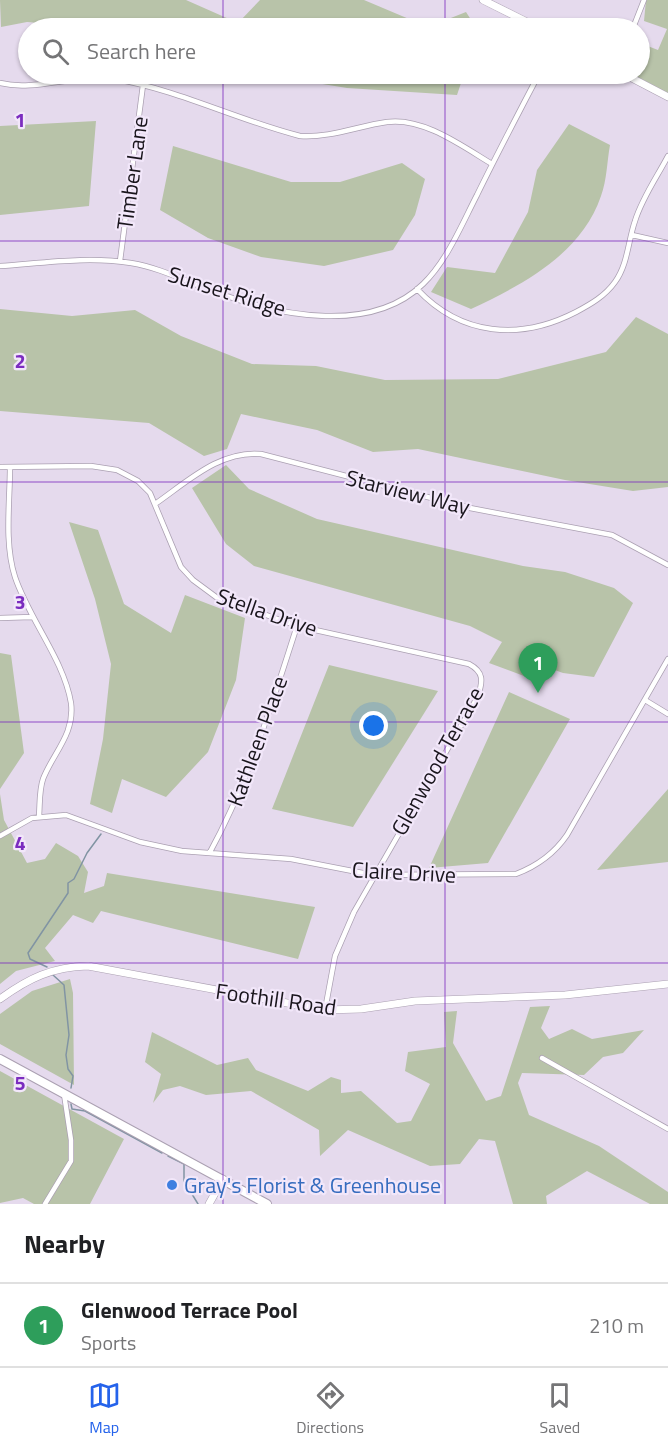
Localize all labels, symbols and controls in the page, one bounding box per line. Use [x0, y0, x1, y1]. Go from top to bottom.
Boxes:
search box [18, 18, 650, 84]
text: Search here [87, 34, 196, 68]
icon: search [39, 35, 72, 68]
text: 1 [14, 104, 26, 135]
street label: Timber Lane [107, 114, 157, 232]
street label: Sunset Ridge [164, 257, 290, 325]
text: 2 [14, 345, 26, 376]
street label: Starview Way [342, 460, 474, 524]
street label: Stella Drive [212, 579, 322, 645]
text: 3 [14, 586, 26, 617]
pin: 1 [518, 644, 558, 693]
street label: Kathleen Place [218, 671, 296, 811]
street label: Glenwood Terrace [382, 680, 492, 842]
your location [359, 711, 388, 740]
text: 4 [14, 827, 26, 858]
street label: Claire Drive [351, 852, 457, 892]
street label: Foothill Road [214, 974, 338, 1024]
text: 5 [14, 1067, 26, 1098]
place label: Gray's Florist & Greenhouse [184, 1168, 441, 1202]
marker: Gray's Florist & Greenhouse [165, 1178, 179, 1192]
text: Nearby [24, 1224, 105, 1263]
text: Glenwood Terrace Pool [81, 1293, 298, 1327]
text: 1 [38, 1310, 49, 1341]
text: 210 m [589, 1310, 644, 1341]
text: Sports [81, 1327, 136, 1358]
tab: Map [88, 1379, 121, 1439]
tab: Directions [296, 1379, 364, 1439]
tab: Saved [540, 1379, 580, 1439]

